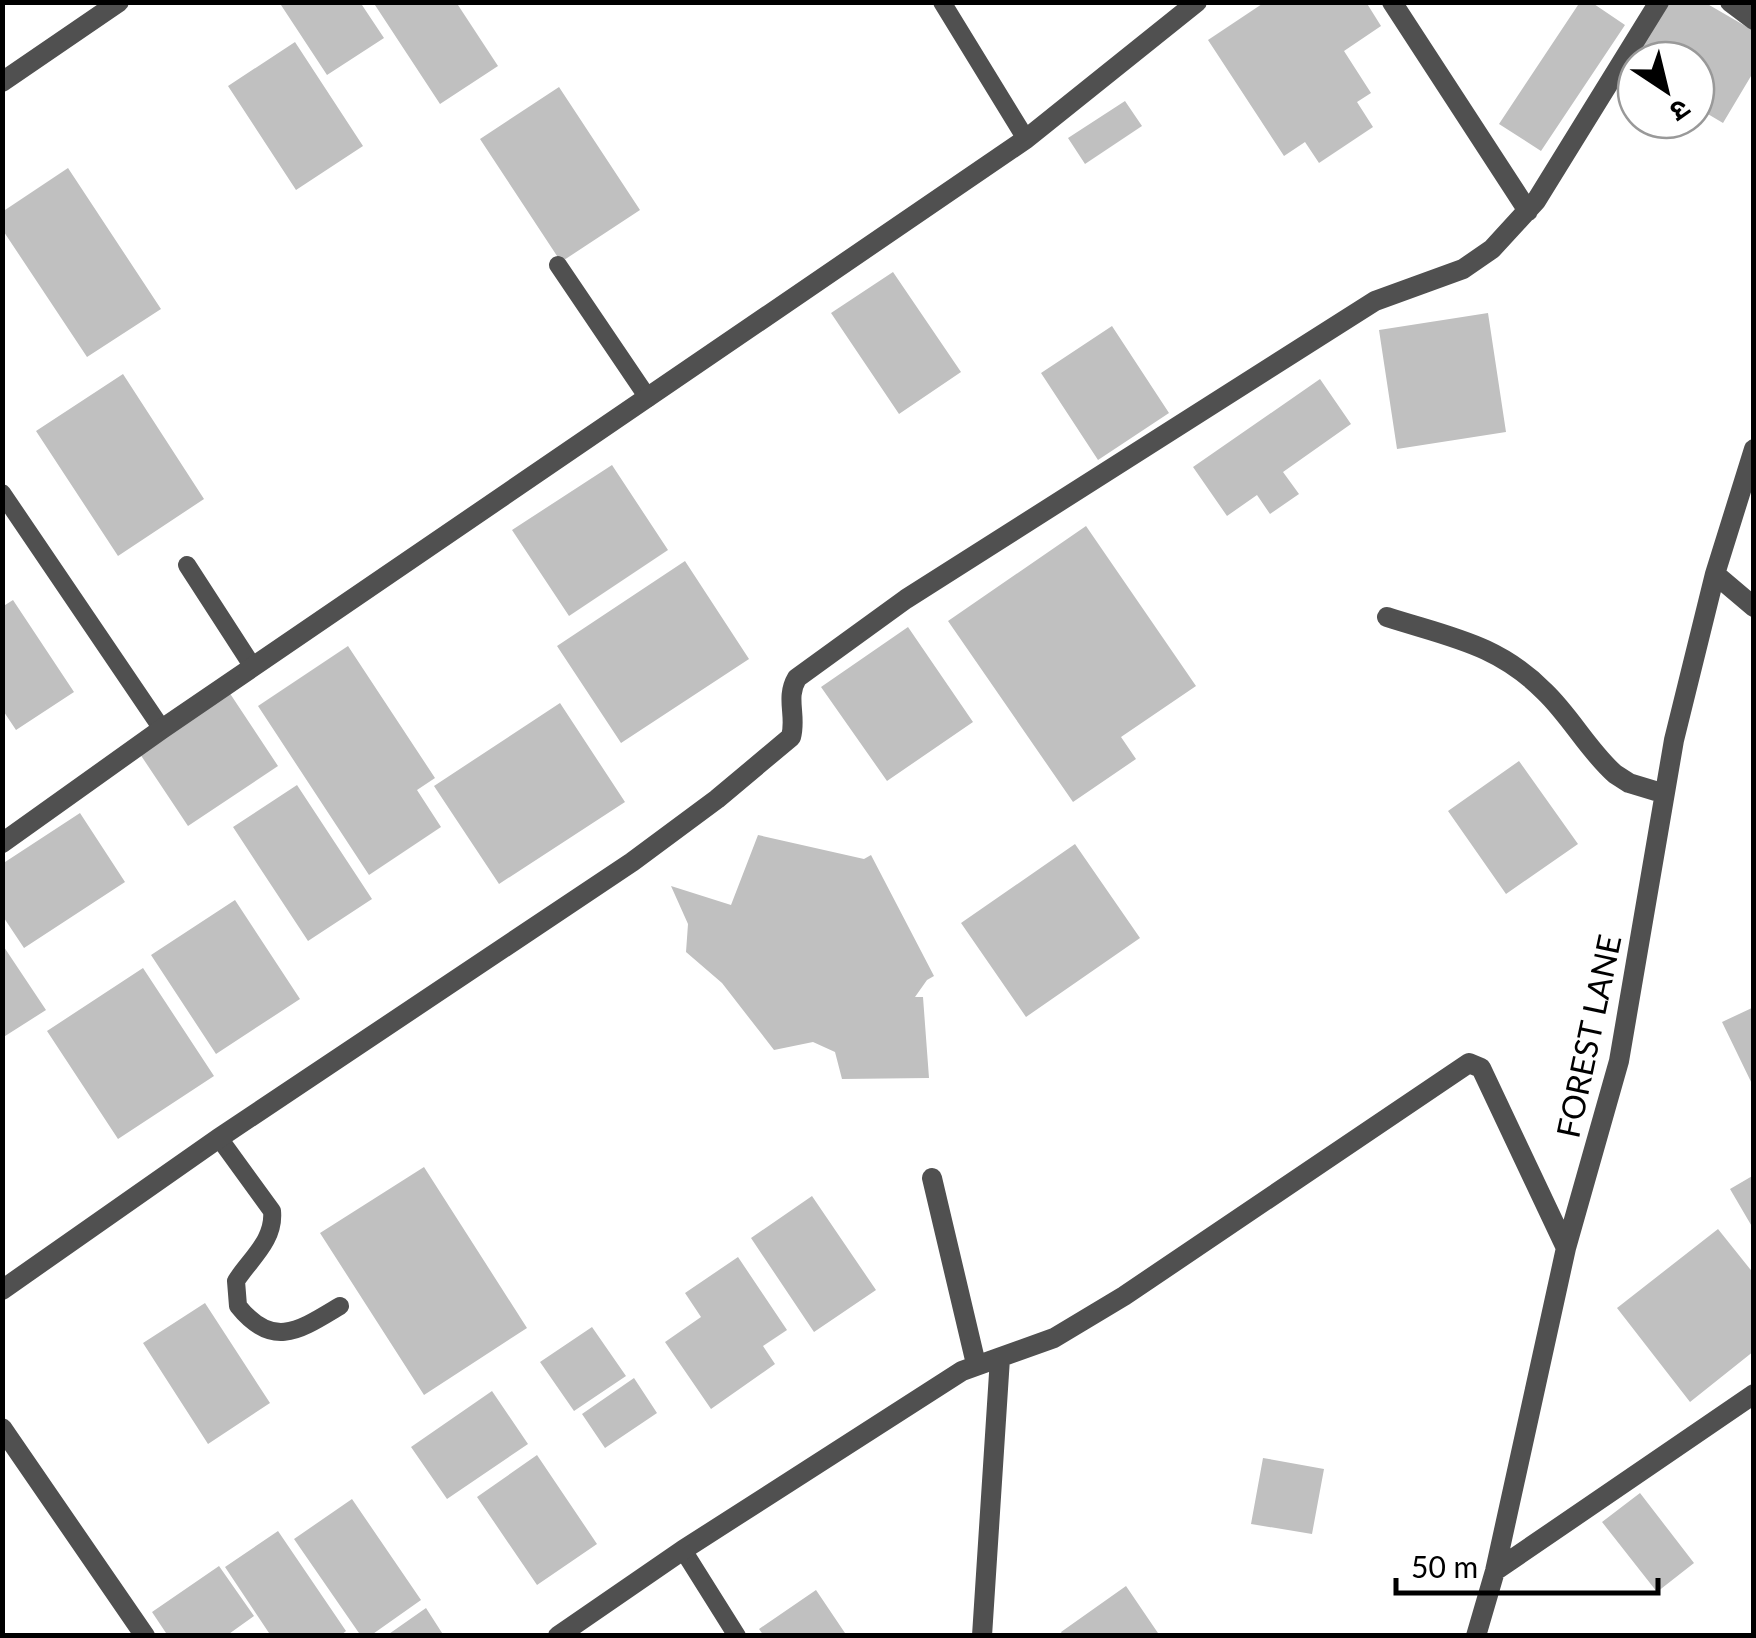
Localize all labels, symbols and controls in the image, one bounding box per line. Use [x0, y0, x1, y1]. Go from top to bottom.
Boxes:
north arrow [1616, 40, 1716, 140]
text: उ [1664, 93, 1697, 130]
street label: FOREST LANE [1547, 931, 1629, 1141]
scale bar [1396, 1533, 1658, 1595]
text: 50 m [1411, 1548, 1478, 1584]

